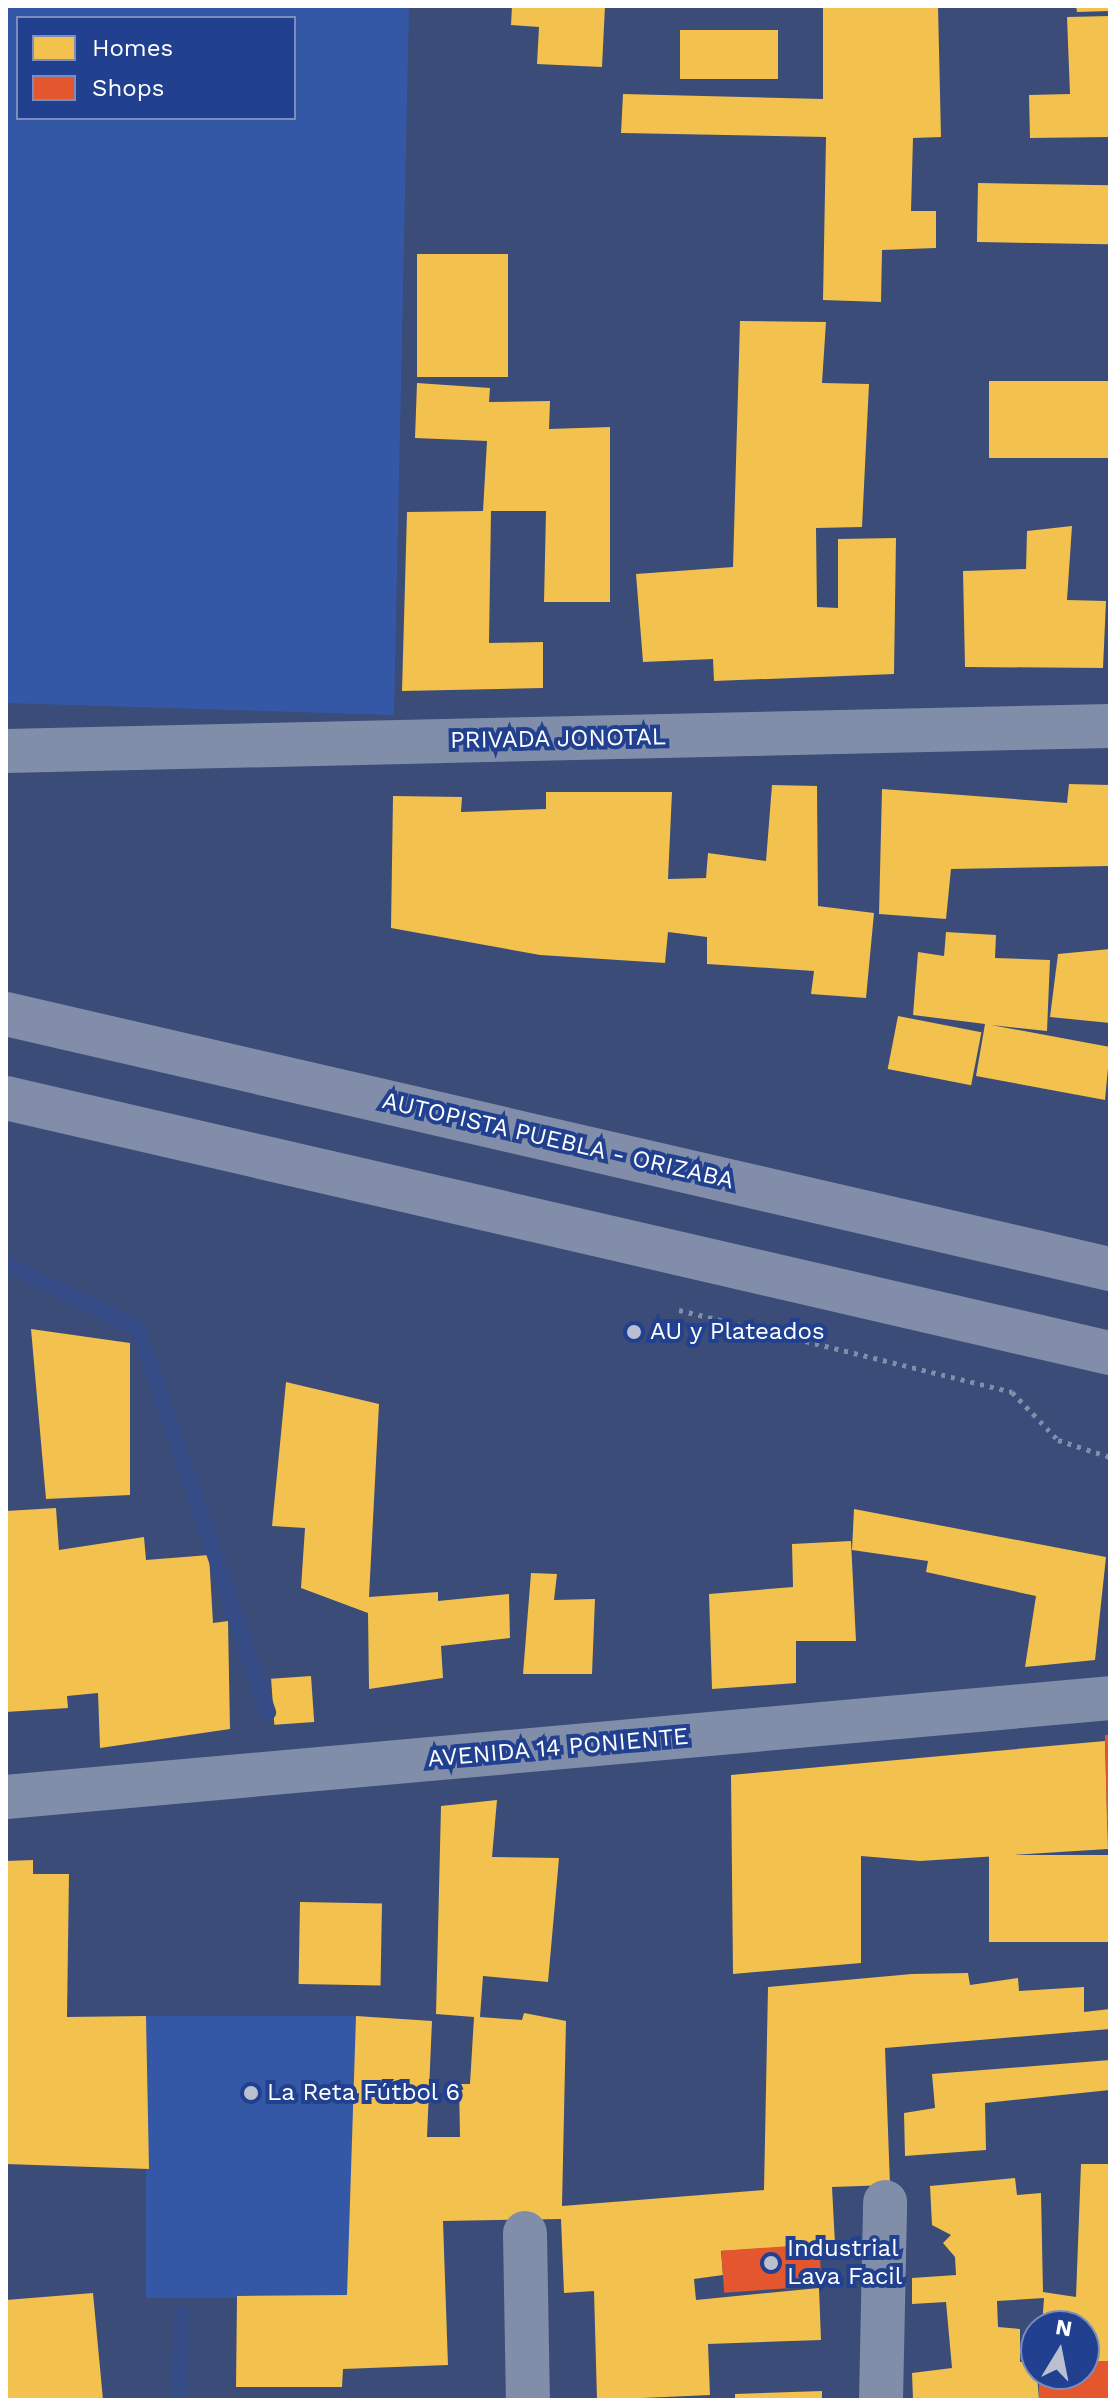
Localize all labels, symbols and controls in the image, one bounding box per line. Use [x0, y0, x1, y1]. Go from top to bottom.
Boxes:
legend [16, 16, 296, 120]
text: Homes [92, 34, 173, 62]
text: Shops [92, 74, 164, 102]
street label: PRIVADA JONOTAL [449, 723, 667, 755]
street label: AUTOPISTA PUEBLA - ORIZABA [379, 1086, 737, 1196]
place label: AU y Plateados [650, 1318, 826, 1346]
marker: AU y Plateados [625, 1323, 643, 1341]
street label: AVENIDA 14 PONIENTE [426, 1722, 690, 1774]
place label: La Reta Fútbol 6 [267, 2079, 462, 2107]
marker: La Reta Fútbol 6 [242, 2084, 260, 2102]
place label: Industrial Lava Facil [787, 2235, 903, 2291]
marker: Industrial Lava Facil [762, 2254, 780, 2272]
north arrow [1020, 2310, 1100, 2390]
text: N [1054, 2314, 1074, 2342]

